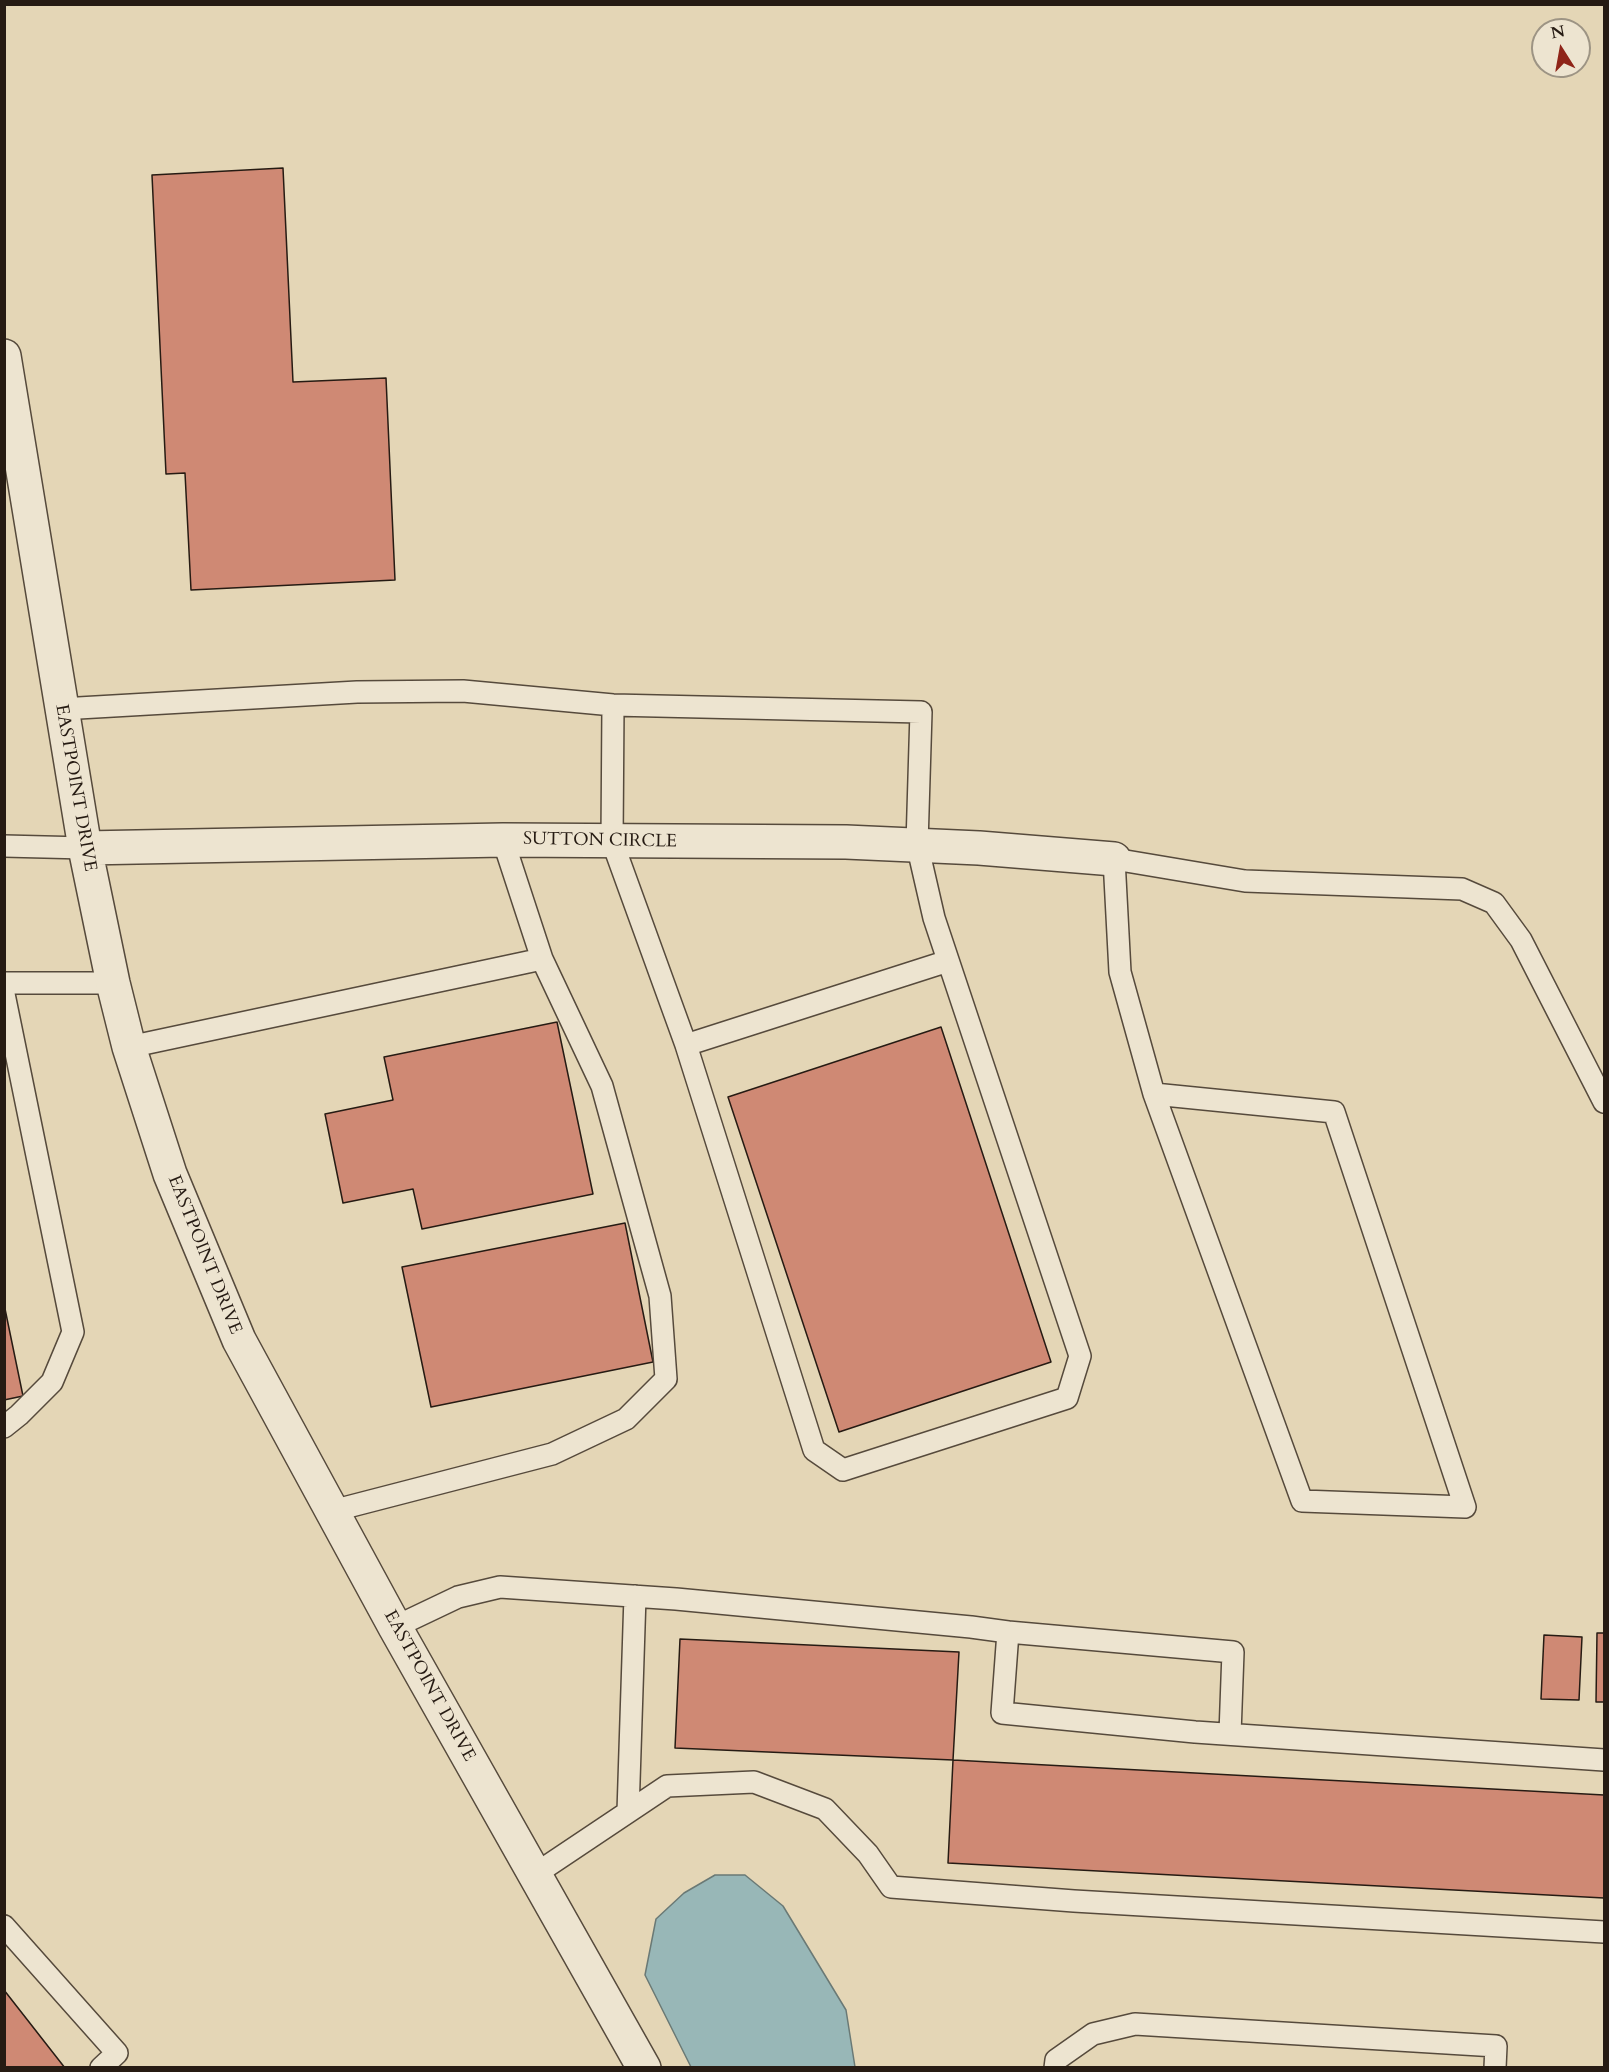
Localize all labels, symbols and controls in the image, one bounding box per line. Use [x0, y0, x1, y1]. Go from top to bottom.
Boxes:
north arrow [1531, 18, 1591, 78]
text: N [1549, 20, 1567, 44]
street label: EASTPOINT DRIVE [50, 703, 100, 873]
street label: SUTTON CIRCLE [523, 829, 677, 853]
street label: EASTPOINT DRIVE [162, 1172, 246, 1338]
street label: EASTPOINT DRIVE [378, 1607, 480, 1765]

